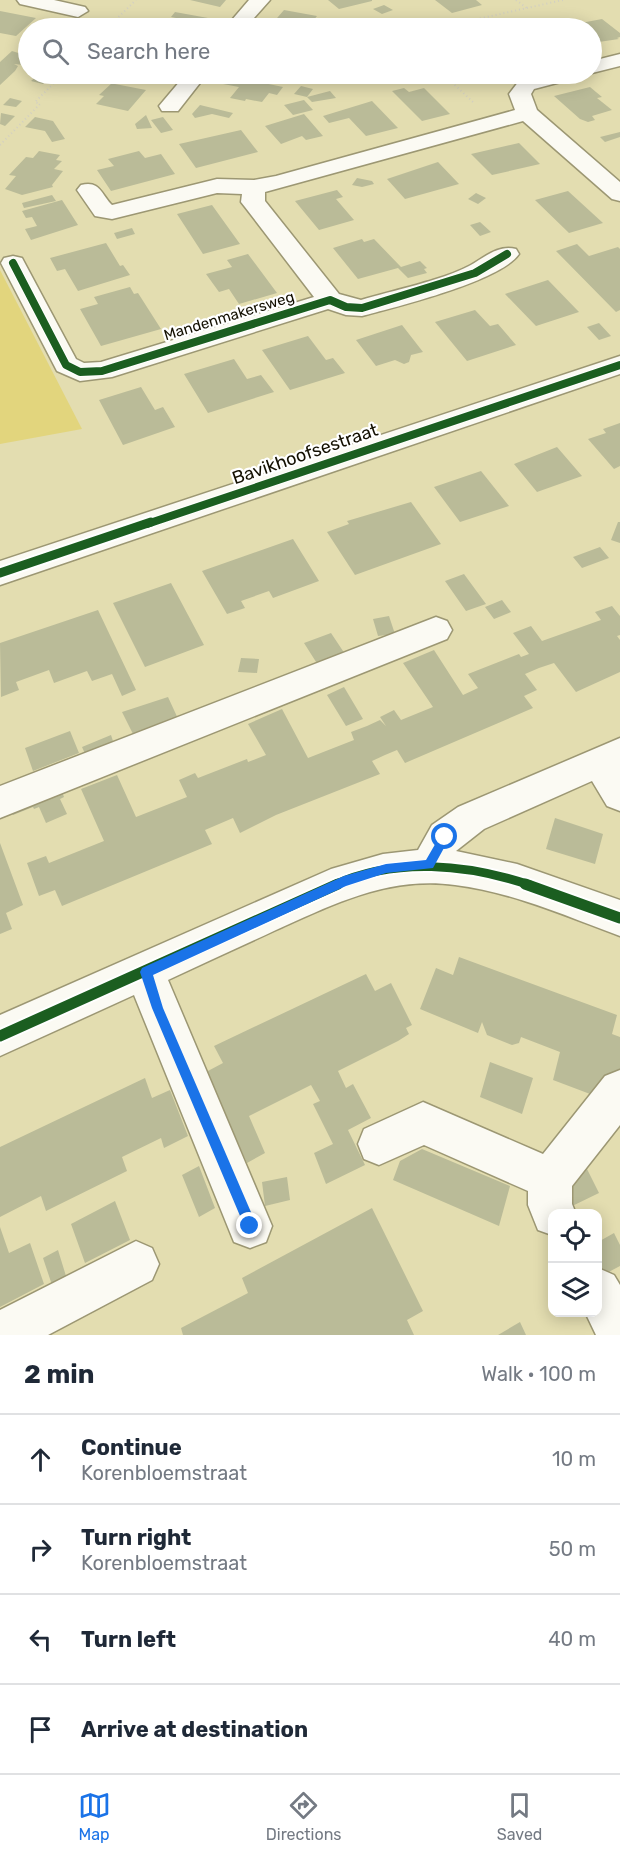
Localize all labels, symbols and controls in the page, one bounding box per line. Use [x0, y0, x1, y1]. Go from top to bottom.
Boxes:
search box [18, 18, 602, 84]
icon: search [39, 35, 72, 68]
text: Search here [87, 38, 210, 65]
street label: Mandenmakersweg [162, 288, 296, 344]
street label: Bavikhoofsestraat [229, 419, 381, 489]
route start [431, 823, 457, 849]
map controls [548, 1209, 602, 1317]
button: locate [548, 1209, 602, 1263]
route end [236, 1212, 262, 1238]
button: layers [548, 1263, 602, 1317]
text: 2 min [24, 1359, 94, 1390]
text: Walk · 100 m [481, 1362, 596, 1386]
text: Continue [81, 1434, 182, 1461]
icon: ahead [24, 1443, 57, 1476]
text: 10 m [552, 1447, 596, 1471]
text: Korenbloemstraat [81, 1461, 247, 1485]
text: Turn right [81, 1524, 191, 1551]
icon: right [24, 1533, 57, 1566]
text: 50 m [549, 1537, 596, 1561]
text: Korenbloemstraat [81, 1551, 247, 1575]
icon: left [24, 1623, 57, 1656]
text: Turn left [81, 1626, 176, 1653]
text: 40 m [548, 1627, 596, 1651]
icon: arrive [24, 1713, 57, 1746]
text: Arrive at destination [81, 1716, 308, 1743]
tab: Map [78, 1789, 111, 1844]
tab: Directions [266, 1789, 342, 1844]
tab: Saved [497, 1789, 542, 1844]

